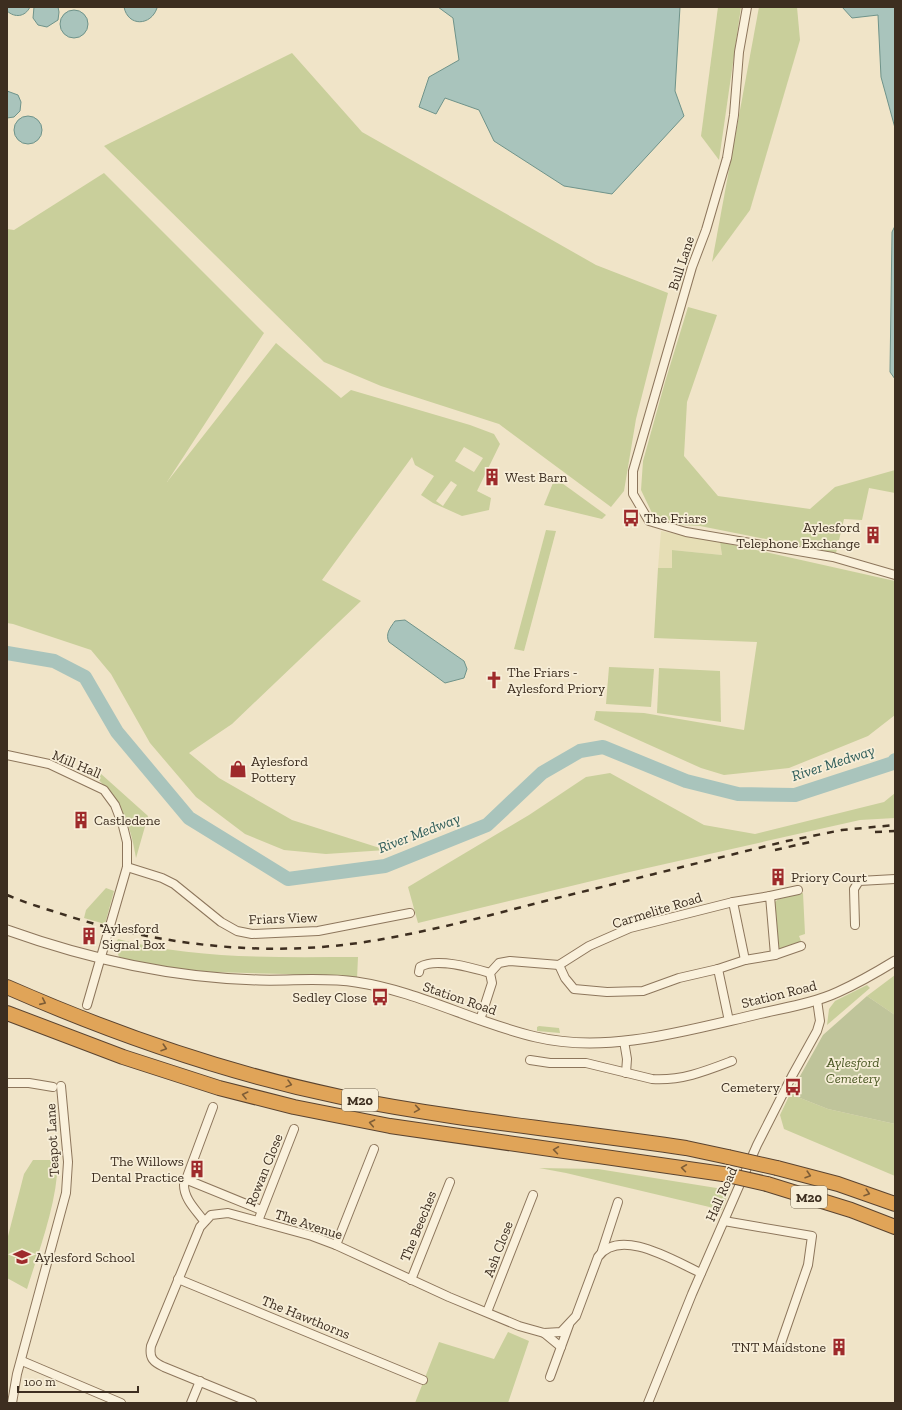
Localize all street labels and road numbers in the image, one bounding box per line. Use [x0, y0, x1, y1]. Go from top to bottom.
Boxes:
street label: Bull Lane [665, 234, 698, 292]
street label: Mill Hall [50, 747, 104, 782]
street label: Carmelite Road [610, 889, 704, 932]
street label: Friars View [248, 909, 318, 928]
street label: Station Road [740, 977, 819, 1012]
street label: Station Road [421, 978, 499, 1019]
road number: M20 [342, 1089, 378, 1111]
street label: Teapot Lane [42, 1102, 63, 1177]
street label: Rowan Close [242, 1131, 287, 1209]
street label: Hall Road [702, 1164, 741, 1224]
road number: M20 [791, 1186, 827, 1208]
street label: The Beeches [397, 1188, 440, 1264]
street label: The Avenue [273, 1206, 345, 1244]
street label: Ash Close [480, 1218, 517, 1280]
street label: The Hawthorns [259, 1292, 353, 1343]

